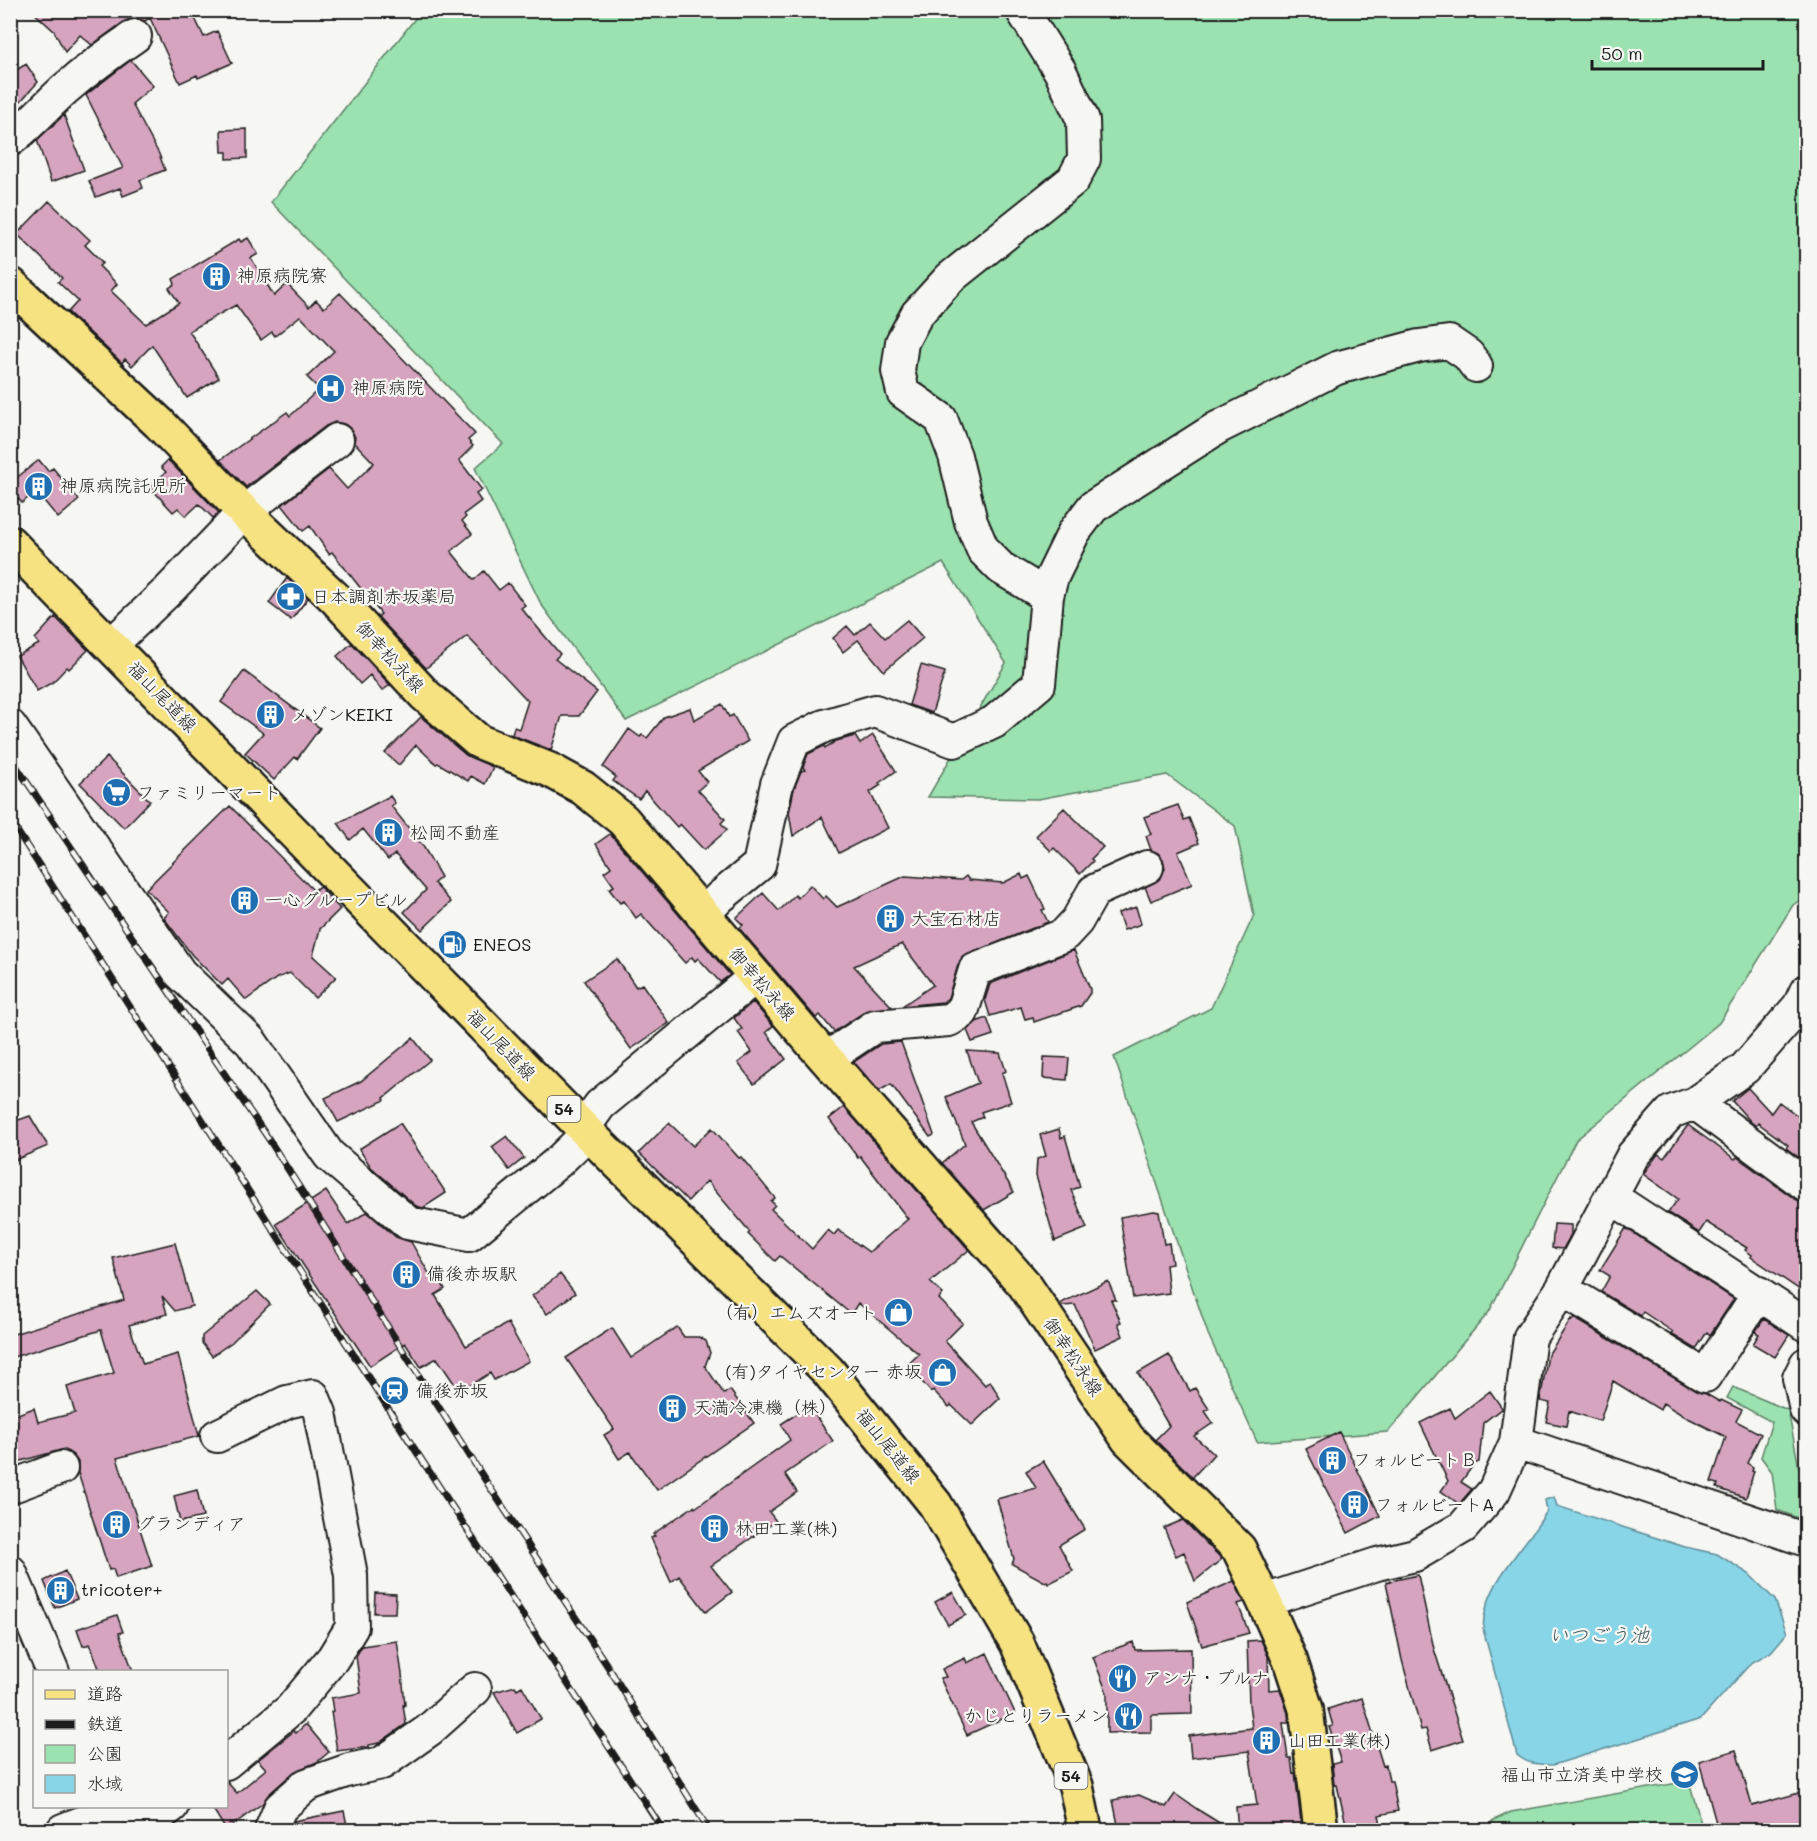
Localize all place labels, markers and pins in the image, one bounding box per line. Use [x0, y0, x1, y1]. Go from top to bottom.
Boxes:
building icon: 神原病院寮 [200, 260, 232, 292]
place label: 神原病院寮 [237, 263, 327, 287]
hospital icon: 神原病院 [315, 372, 347, 404]
place label: 神原病院 [352, 375, 424, 399]
building icon: 神原病院託児所 [23, 470, 55, 502]
place label: 神原病院託児所 [60, 473, 186, 497]
pharmacy icon: 日本調剤赤坂薬局 [275, 581, 307, 613]
place label: 日本調剤赤坂薬局 [312, 584, 456, 608]
building icon: メゾンKEIKI [254, 699, 286, 731]
place label: メゾンKEIKI [291, 702, 393, 726]
supermarket icon: ファミリーマート [100, 777, 132, 809]
place label: ファミリーマート [137, 780, 281, 804]
building icon: 松岡不動産 [373, 817, 405, 849]
place label: 松岡不動産 [410, 820, 500, 844]
building icon: 一心グループビル [228, 884, 260, 916]
place label: 一心グループビル [265, 887, 407, 911]
building icon: 大宝石材店 [874, 903, 906, 935]
place label: 大宝石材店 [911, 906, 1001, 930]
fuel station icon: ENEOS [436, 929, 468, 961]
place label: ENEOS [473, 932, 531, 956]
building icon: 備後赤坂駅 [390, 1258, 422, 1290]
place label: 備後赤坂駅 [427, 1261, 517, 1285]
shop icon: （有）エムズオート [882, 1297, 914, 1329]
place label: （有）エムズオート [715, 1300, 877, 1324]
shop icon: (有)タイヤセンター 赤坂 [927, 1356, 959, 1388]
place label: (有)タイヤセンター 赤坂 [725, 1359, 922, 1383]
station icon: 備後赤坂 [379, 1375, 411, 1407]
place label: 備後赤坂 [416, 1378, 488, 1402]
building icon: 天満冷凍機（株） [656, 1392, 688, 1424]
place label: 天満冷凍機（株） [693, 1395, 837, 1419]
building icon: フォルビートＢ [1316, 1444, 1348, 1476]
place label: フォルビートＢ [1353, 1447, 1478, 1471]
building icon: フォルビートA [1338, 1489, 1370, 1521]
place label: フォルビートA [1375, 1492, 1495, 1516]
building icon: グランディア [100, 1508, 132, 1540]
place label: グランディア [137, 1511, 246, 1535]
building icon: 林田工業(株) [698, 1513, 730, 1545]
place label: 林田工業(株) [735, 1516, 837, 1540]
building icon: tricoter+ [44, 1574, 76, 1606]
place label: tricoter+ [81, 1577, 163, 1601]
restaurant icon: アンナ・プルナ [1107, 1662, 1139, 1694]
place label: アンナ・プルナ [1144, 1665, 1269, 1689]
restaurant icon: かじとりラーメン [1113, 1700, 1145, 1732]
place label: かじとりラーメン [964, 1703, 1108, 1727]
building icon: 山田工業(株) [1251, 1725, 1283, 1757]
place label: 山田工業(株) [1288, 1728, 1390, 1752]
school or university icon: 福山市立済美中学校 [1668, 1759, 1700, 1791]
place label: 福山市立済美中学校 [1501, 1762, 1663, 1786]

